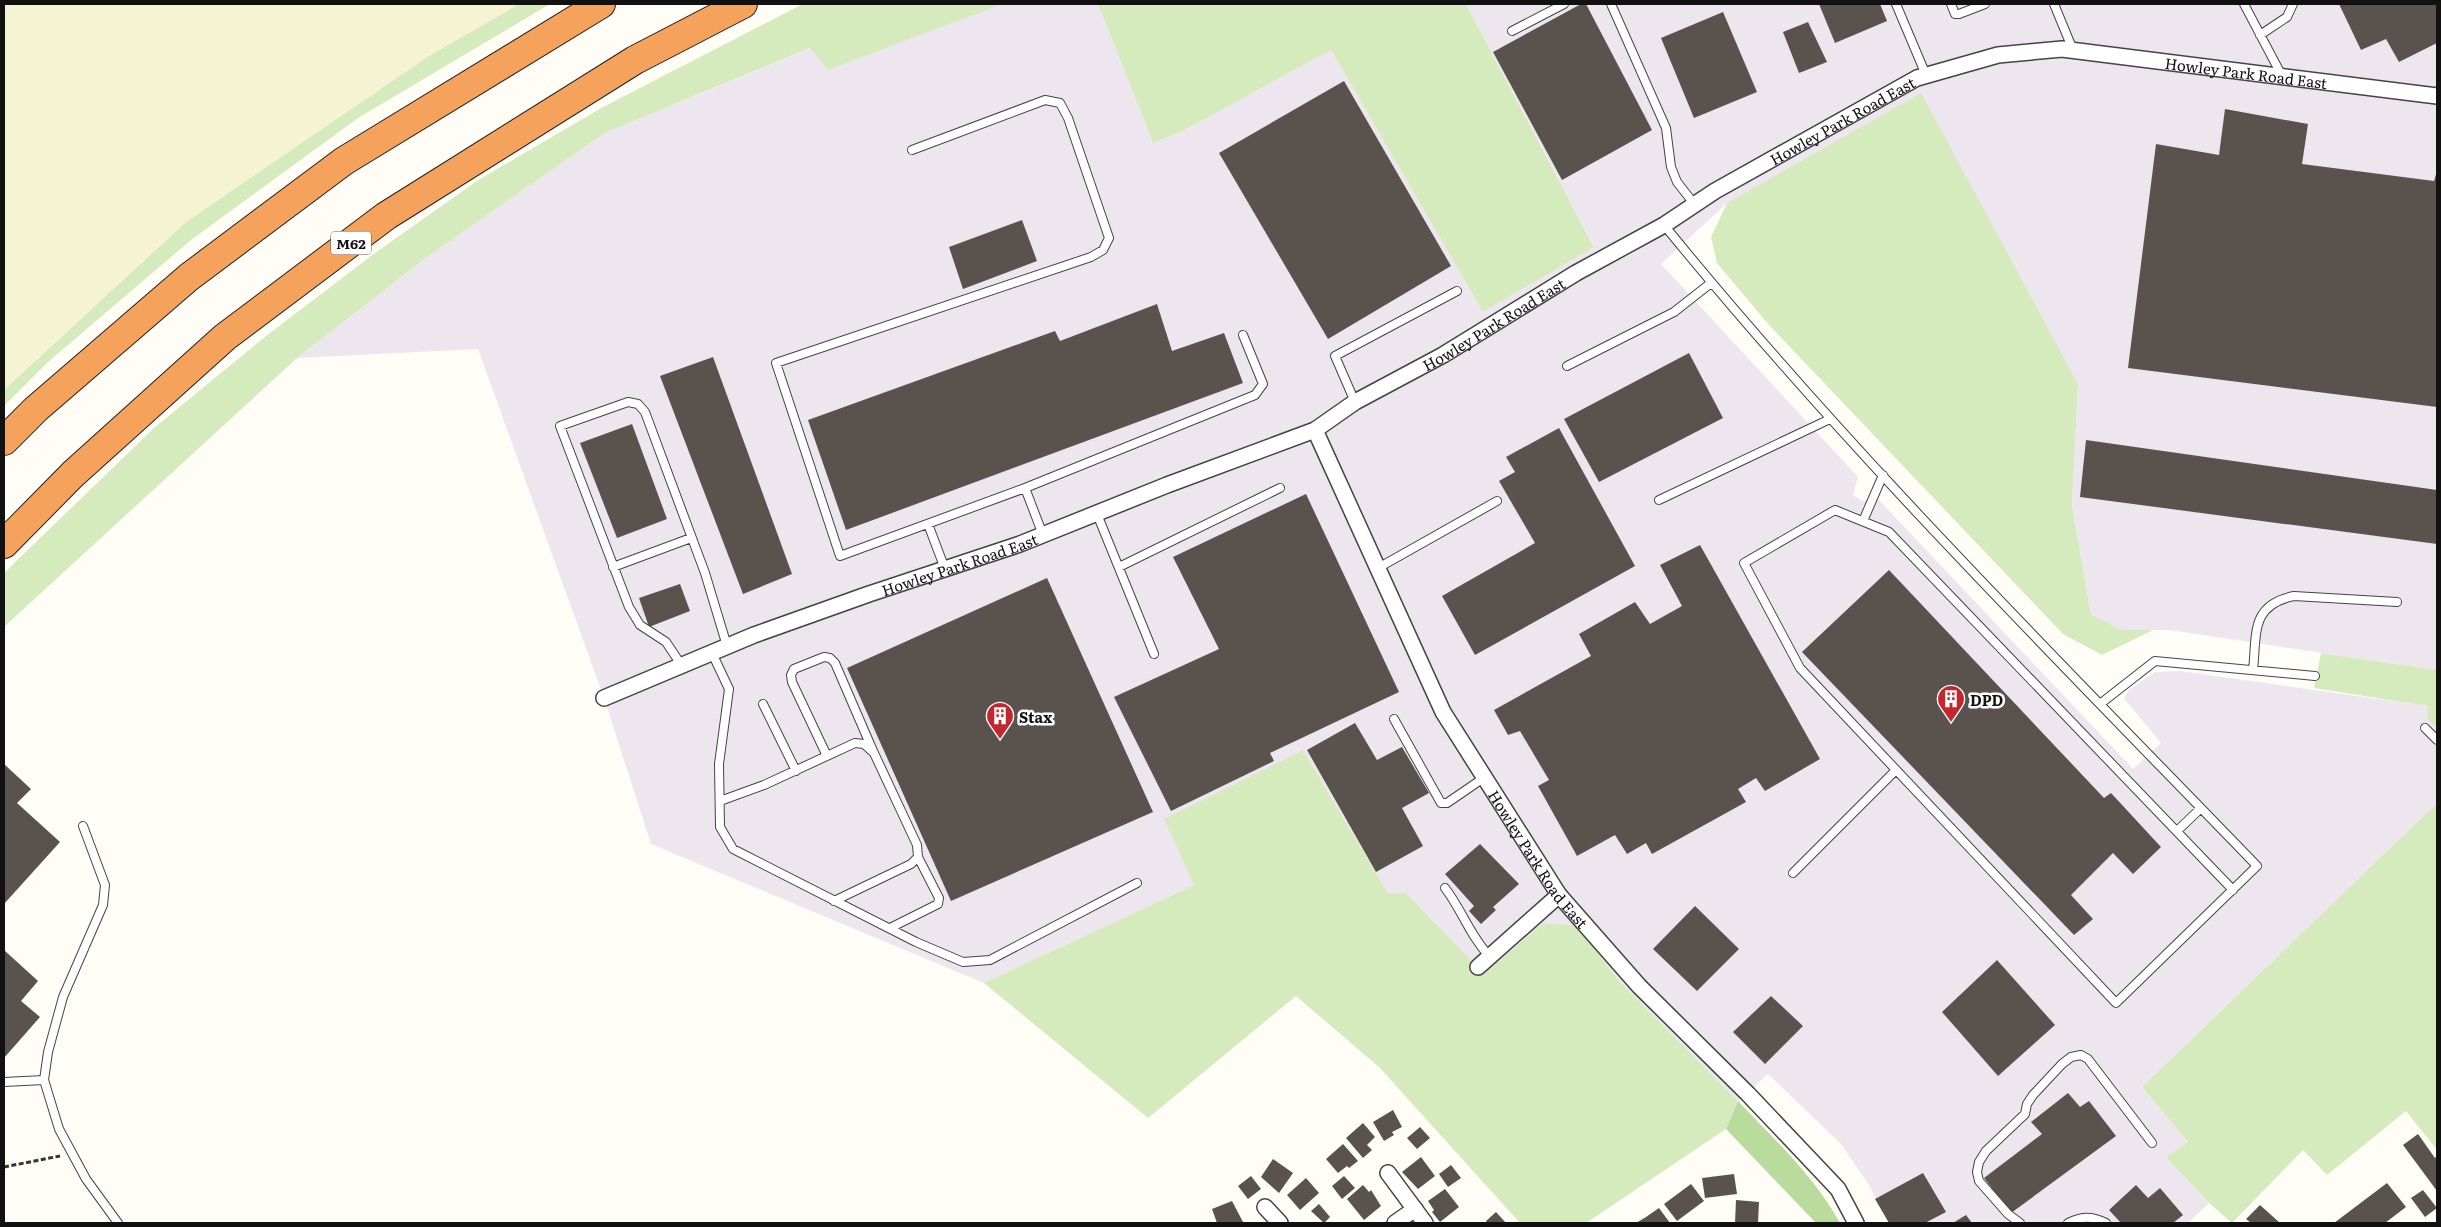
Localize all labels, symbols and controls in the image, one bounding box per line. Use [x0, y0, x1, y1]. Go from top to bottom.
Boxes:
street label: Howley Park Road East [2164, 51, 2329, 94]
street label: Howley Park Road East [1765, 70, 1919, 170]
road number: M62 [331, 232, 371, 254]
street label: Howley Park Road East [1418, 271, 1569, 376]
street label: Howley Park Road East [878, 527, 1041, 601]
building icon: DPD [1936, 684, 1966, 723]
place label: DPD [1970, 688, 2003, 711]
building icon: Stax [985, 701, 1015, 740]
place label: Stax [1019, 705, 1052, 728]
street label: Howley Park Road East [1483, 785, 1594, 933]

